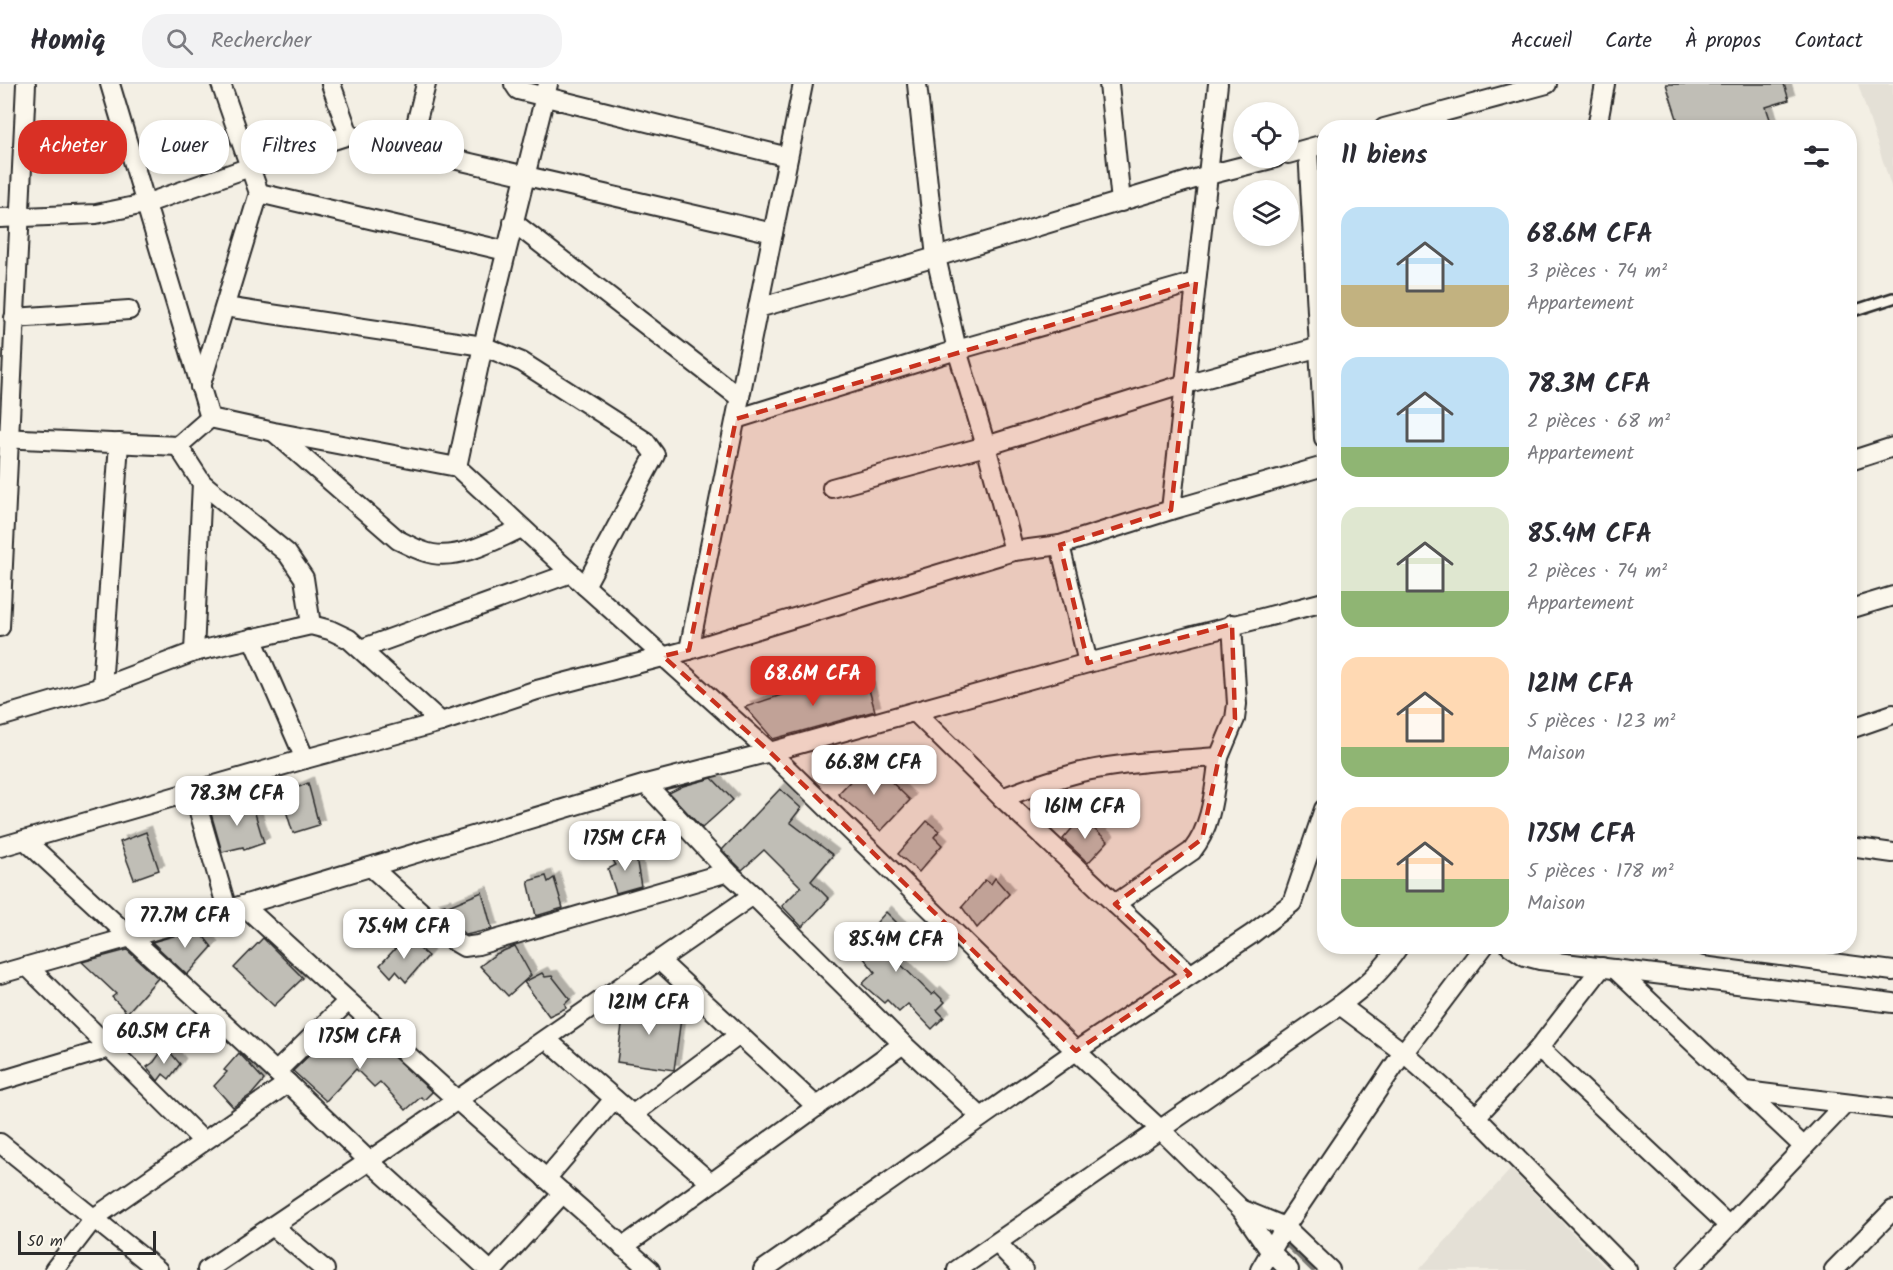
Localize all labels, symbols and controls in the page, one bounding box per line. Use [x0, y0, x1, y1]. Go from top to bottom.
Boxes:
search box [142, 14, 562, 68]
text: Homiq [30, 19, 106, 64]
text: Rechercher [211, 24, 311, 59]
icon: search [163, 25, 196, 58]
text: Accueil [1511, 25, 1572, 58]
text: Carte [1605, 25, 1652, 58]
text: À propos [1685, 25, 1761, 58]
text: Contact [1794, 25, 1863, 58]
map controls [1233, 102, 1299, 246]
button: locate [1233, 102, 1299, 168]
chip: Acheter [18, 120, 127, 174]
chip: Louer [139, 120, 229, 174]
chip: Filtres [241, 120, 337, 174]
chip: Nouveau [349, 120, 464, 174]
text: 11 biens [1341, 135, 1427, 177]
icon: filters [1800, 140, 1833, 173]
button: layers [1233, 180, 1299, 246]
text: 68.6M CFA [1527, 214, 1653, 256]
icon: home [1389, 231, 1461, 303]
text: 3 pièces · 74 m² [1527, 256, 1667, 288]
text: Appartement [1527, 288, 1634, 320]
text: 78.3M CFA [1527, 364, 1651, 406]
icon: home [1389, 381, 1461, 453]
text: 2 pièces · 68 m² [1527, 406, 1670, 438]
text: Appartement [1527, 438, 1634, 470]
text: 85.4M CFA [1527, 514, 1652, 556]
icon: home [1389, 531, 1461, 603]
text: 2 pièces · 74 m² [1527, 556, 1667, 588]
text: Appartement [1527, 588, 1634, 620]
pin: 68.6M CFA [744, 656, 882, 707]
text: 68.6M CFA [765, 659, 861, 691]
text: 121M CFA [1527, 664, 1634, 706]
icon: home [1389, 681, 1461, 753]
text: 5 pièces · 123 m² [1527, 706, 1675, 738]
text: Maison [1527, 738, 1585, 770]
pin: 66.8M CFA [805, 745, 943, 796]
text: 66.8M CFA [826, 748, 922, 780]
pin: 78.3M CFA [168, 776, 306, 827]
text: 78.3M CFA [189, 779, 285, 811]
pin: 161M CFA [1023, 789, 1147, 840]
text: 161M CFA [1044, 792, 1126, 824]
text: 175M CFA [1527, 814, 1636, 856]
pin: 175M CFA [563, 821, 687, 872]
text: 175M CFA [583, 824, 667, 856]
icon: home [1389, 831, 1461, 903]
text: 5 pièces · 178 m² [1527, 856, 1674, 888]
text: Maison [1527, 888, 1585, 920]
pin: 77.7M CFA [116, 898, 254, 949]
text: 77.7M CFA [139, 901, 231, 933]
pin: 75.4M CFA [335, 909, 473, 960]
text: 75.4M CFA [357, 912, 451, 944]
pin: 85.4M CFA [827, 922, 965, 973]
text: 85.4M CFA [848, 925, 944, 957]
pin: 121M CFA [587, 985, 711, 1036]
text: 121M CFA [608, 988, 690, 1020]
pin: 60.5M CFA [95, 1014, 233, 1065]
text: 60.5M CFA [117, 1017, 211, 1049]
pin: 175M CFA [298, 1019, 422, 1070]
text: 175M CFA [318, 1022, 402, 1054]
scale bar [18, 1228, 156, 1256]
text: 50 m [27, 1229, 63, 1254]

